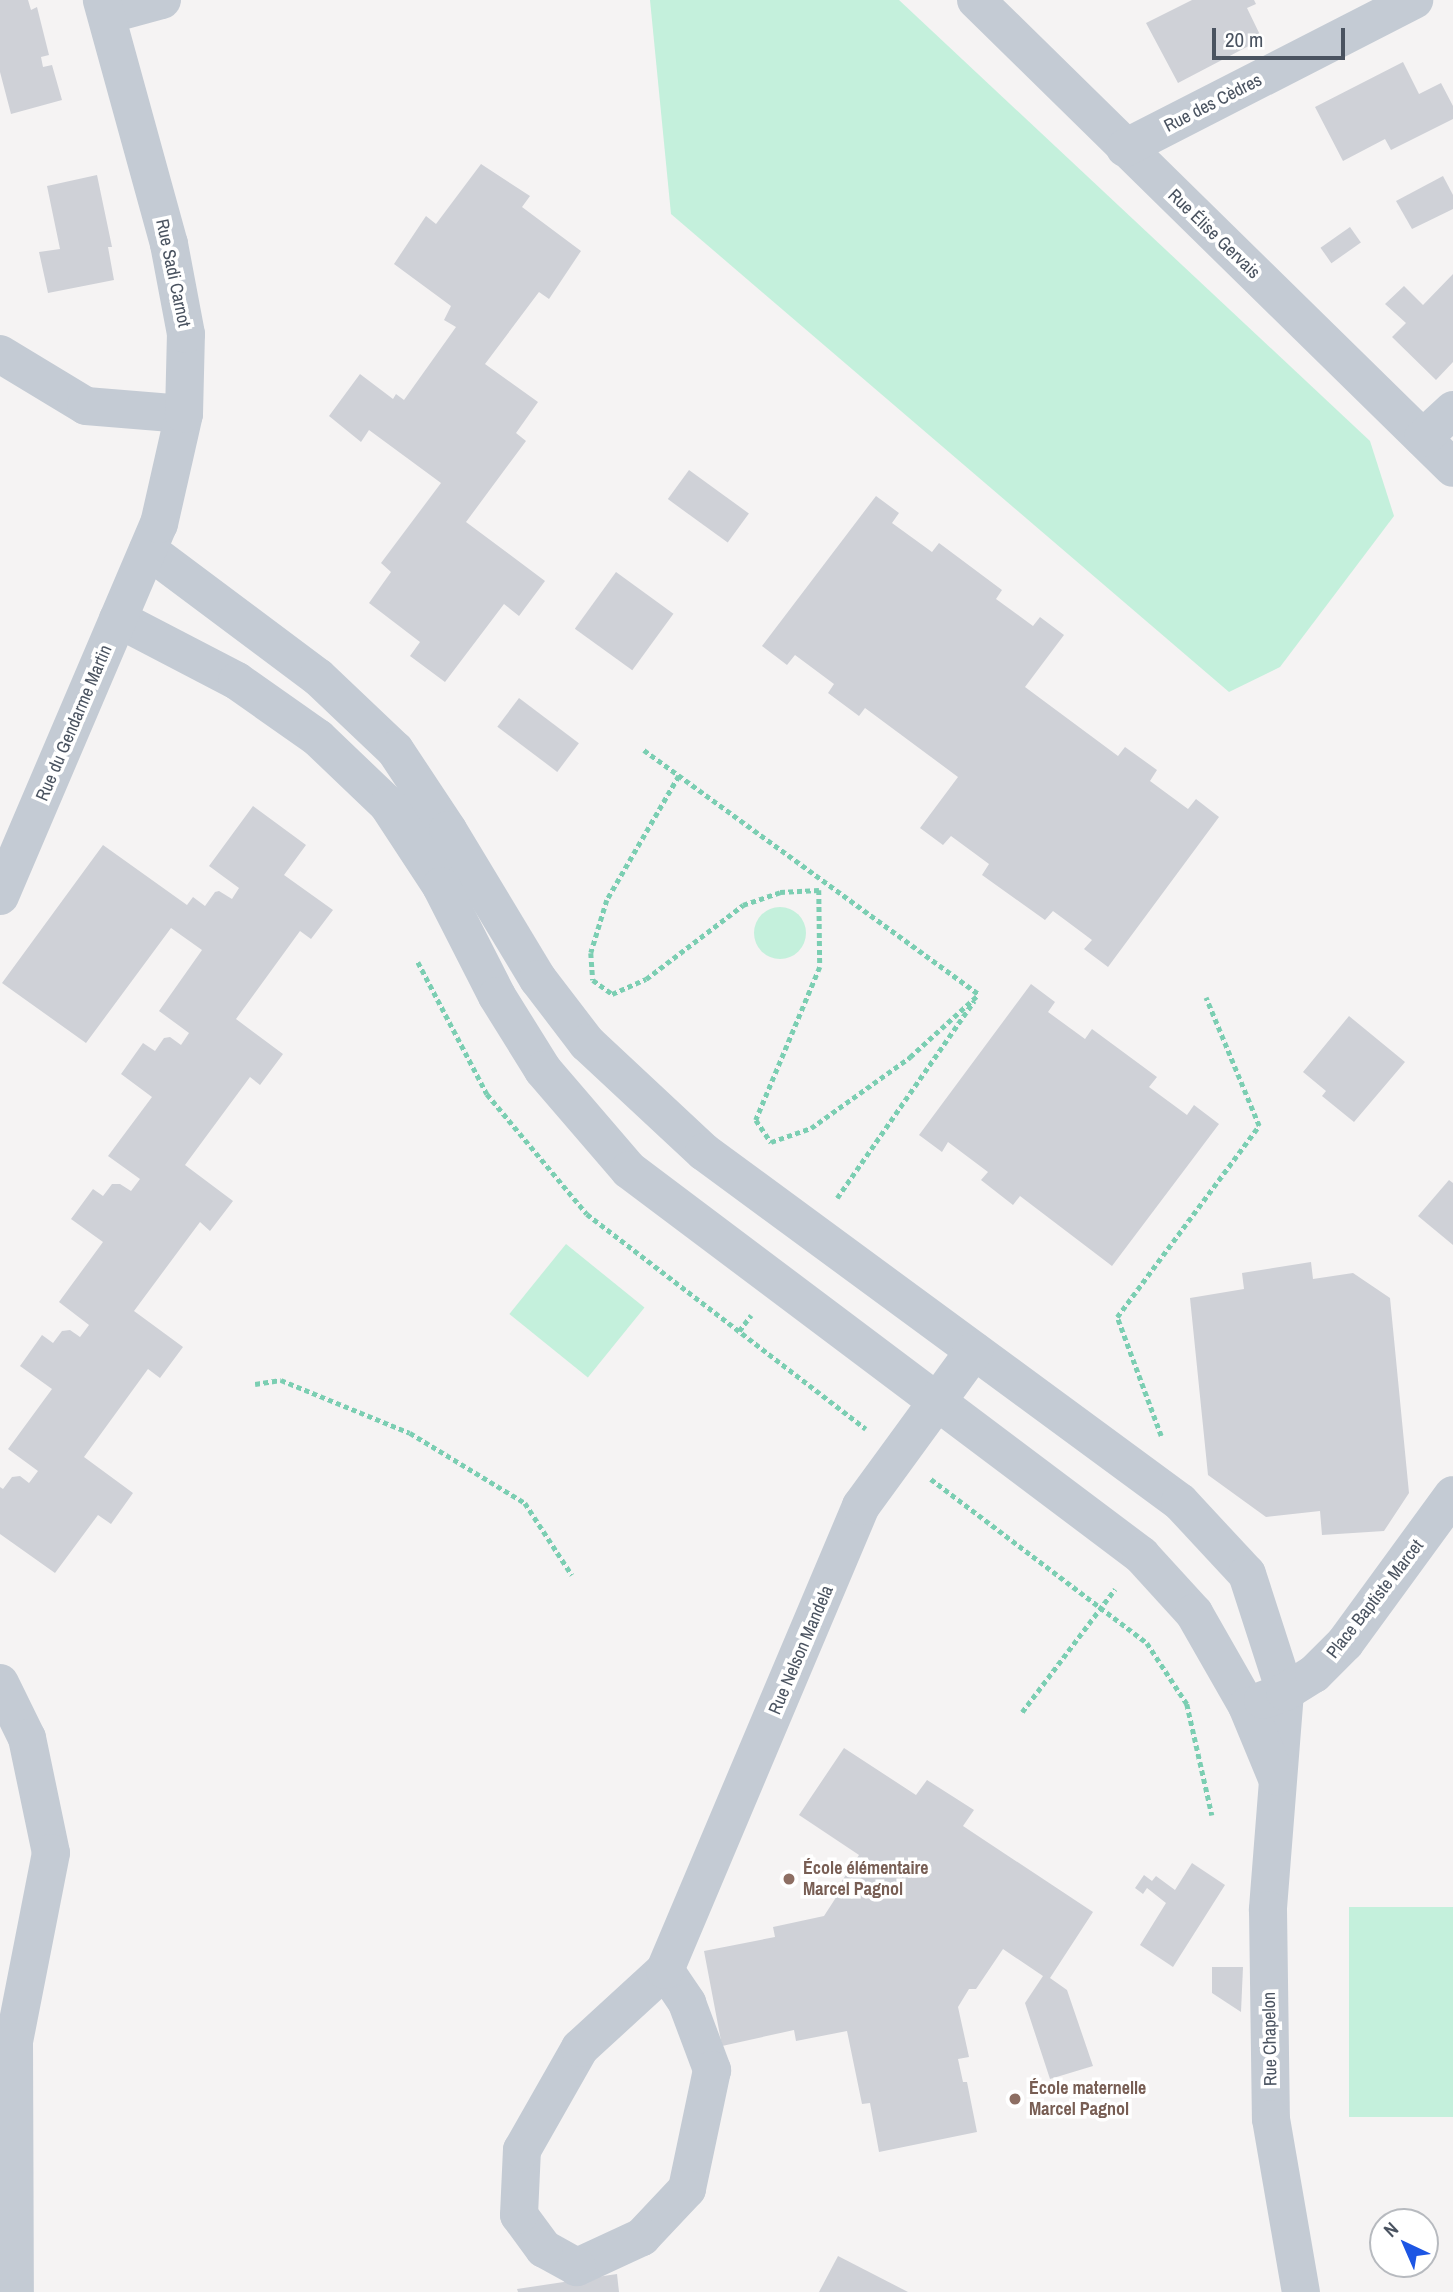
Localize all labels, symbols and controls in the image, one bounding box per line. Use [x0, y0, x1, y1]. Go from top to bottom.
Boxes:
scale bar [1215, 14, 1348, 58]
text: 20 m [1225, 25, 1263, 54]
street label: Rue des Cèdres [1161, 69, 1265, 137]
street label: Rue Élise Gervais [1163, 185, 1265, 283]
street label: Rue Sadi Carnot [151, 217, 195, 329]
street label: Rue du Gendarme Martin [31, 642, 117, 804]
street label: Place Baptiste Marcet [1322, 1535, 1428, 1663]
street label: Rue Nelson Mandela [764, 1582, 838, 1718]
place label: École élémentaire Marcel Pagnol [803, 1858, 929, 1900]
marker: École élémentaire Marcel Pagnol [781, 1871, 797, 1887]
street label: Rue Chapelon [1258, 1992, 1282, 2086]
place label: École maternelle Marcel Pagnol [1029, 2078, 1146, 2120]
marker: École maternelle Marcel Pagnol [1007, 2091, 1023, 2107]
north arrow [1369, 2208, 1439, 2278]
text: N [1378, 2216, 1404, 2243]

